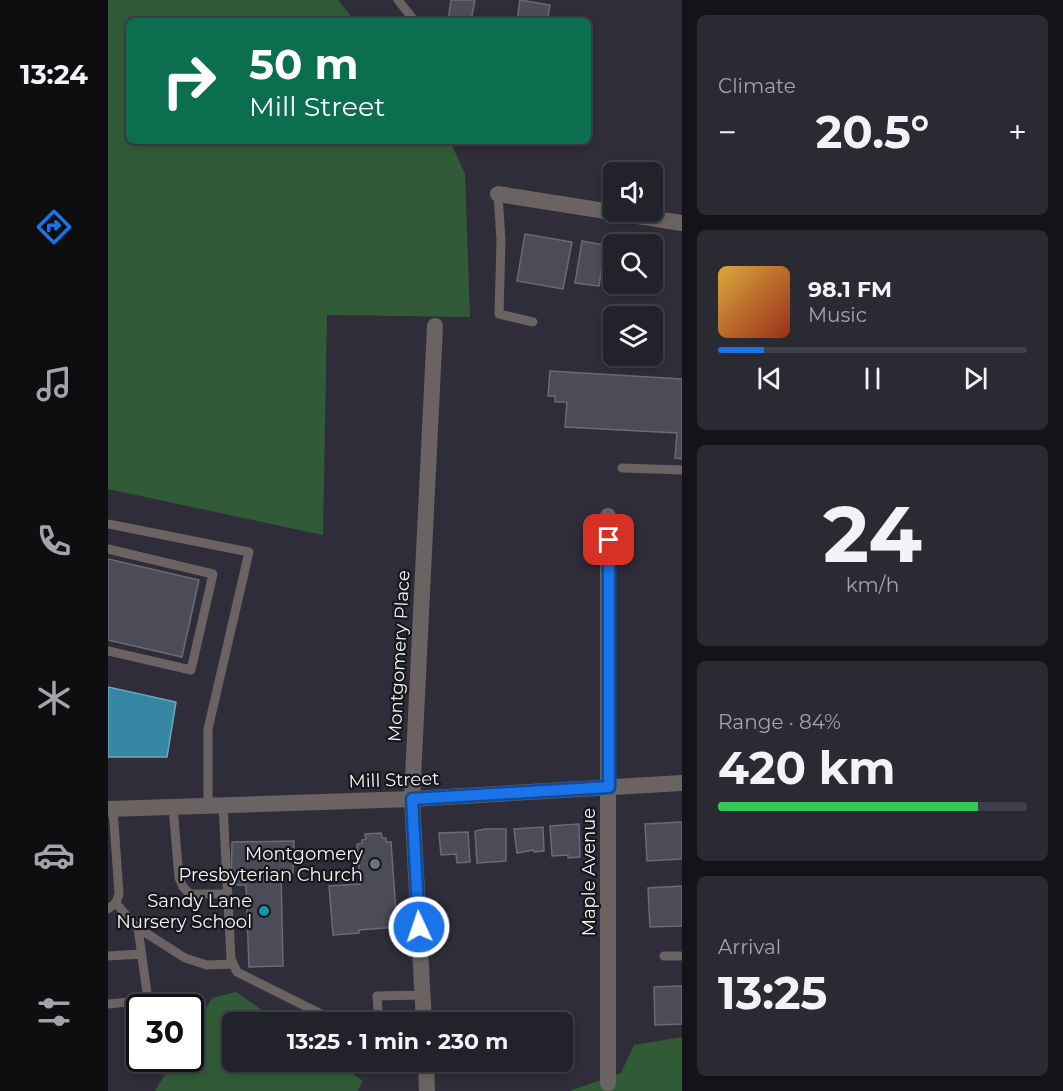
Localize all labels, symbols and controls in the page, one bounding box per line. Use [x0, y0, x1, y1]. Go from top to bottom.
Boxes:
text: 50 m [249, 38, 358, 90]
icon: right [150, 42, 228, 120]
text: 13:24 [20, 58, 88, 91]
text: Climate [718, 74, 796, 98]
text: Mill Street [249, 90, 385, 123]
text: 20.5° [816, 104, 929, 159]
text: − [718, 112, 737, 152]
text: + [1008, 112, 1027, 152]
map controls [603, 162, 663, 366]
button: sound [603, 162, 663, 222]
icon: directions [33, 206, 75, 248]
button: search [603, 234, 663, 294]
text: 98.1 FM [808, 276, 892, 303]
text: Music [808, 303, 867, 327]
button: layers [603, 306, 663, 366]
icon: previous [753, 362, 786, 395]
icon: pause [856, 362, 889, 395]
icon: next [959, 362, 992, 395]
icon: music [33, 363, 75, 405]
text: 24 [823, 486, 922, 582]
pin [583, 514, 634, 565]
icon: phone [33, 520, 75, 562]
icon: arrive [592, 523, 625, 556]
street label: Montgomery Place [384, 569, 414, 742]
text: km/h [846, 573, 899, 597]
icon: climate [33, 677, 75, 719]
text: Range · 84% [718, 710, 841, 734]
text: 420 km [718, 740, 895, 795]
street label: Mill Street [348, 767, 440, 793]
street label: Maple Avenue [578, 808, 600, 936]
icon: car [33, 834, 75, 876]
place label: Montgomery Presbyterian Church [179, 843, 363, 886]
marker: Montgomery Presbyterian Church [368, 857, 382, 871]
place label: Sandy Lane Nursery School [116, 890, 252, 933]
position arrow [387, 895, 451, 959]
marker: Sandy Lane Nursery School [257, 904, 271, 918]
text: Arrival [718, 935, 781, 959]
text: 13:25 [718, 965, 827, 1020]
icon: filters [33, 991, 75, 1033]
speed limit sign: 30 [126, 994, 204, 1072]
text: 13:25 · 1 min · 230 m [287, 1028, 508, 1055]

